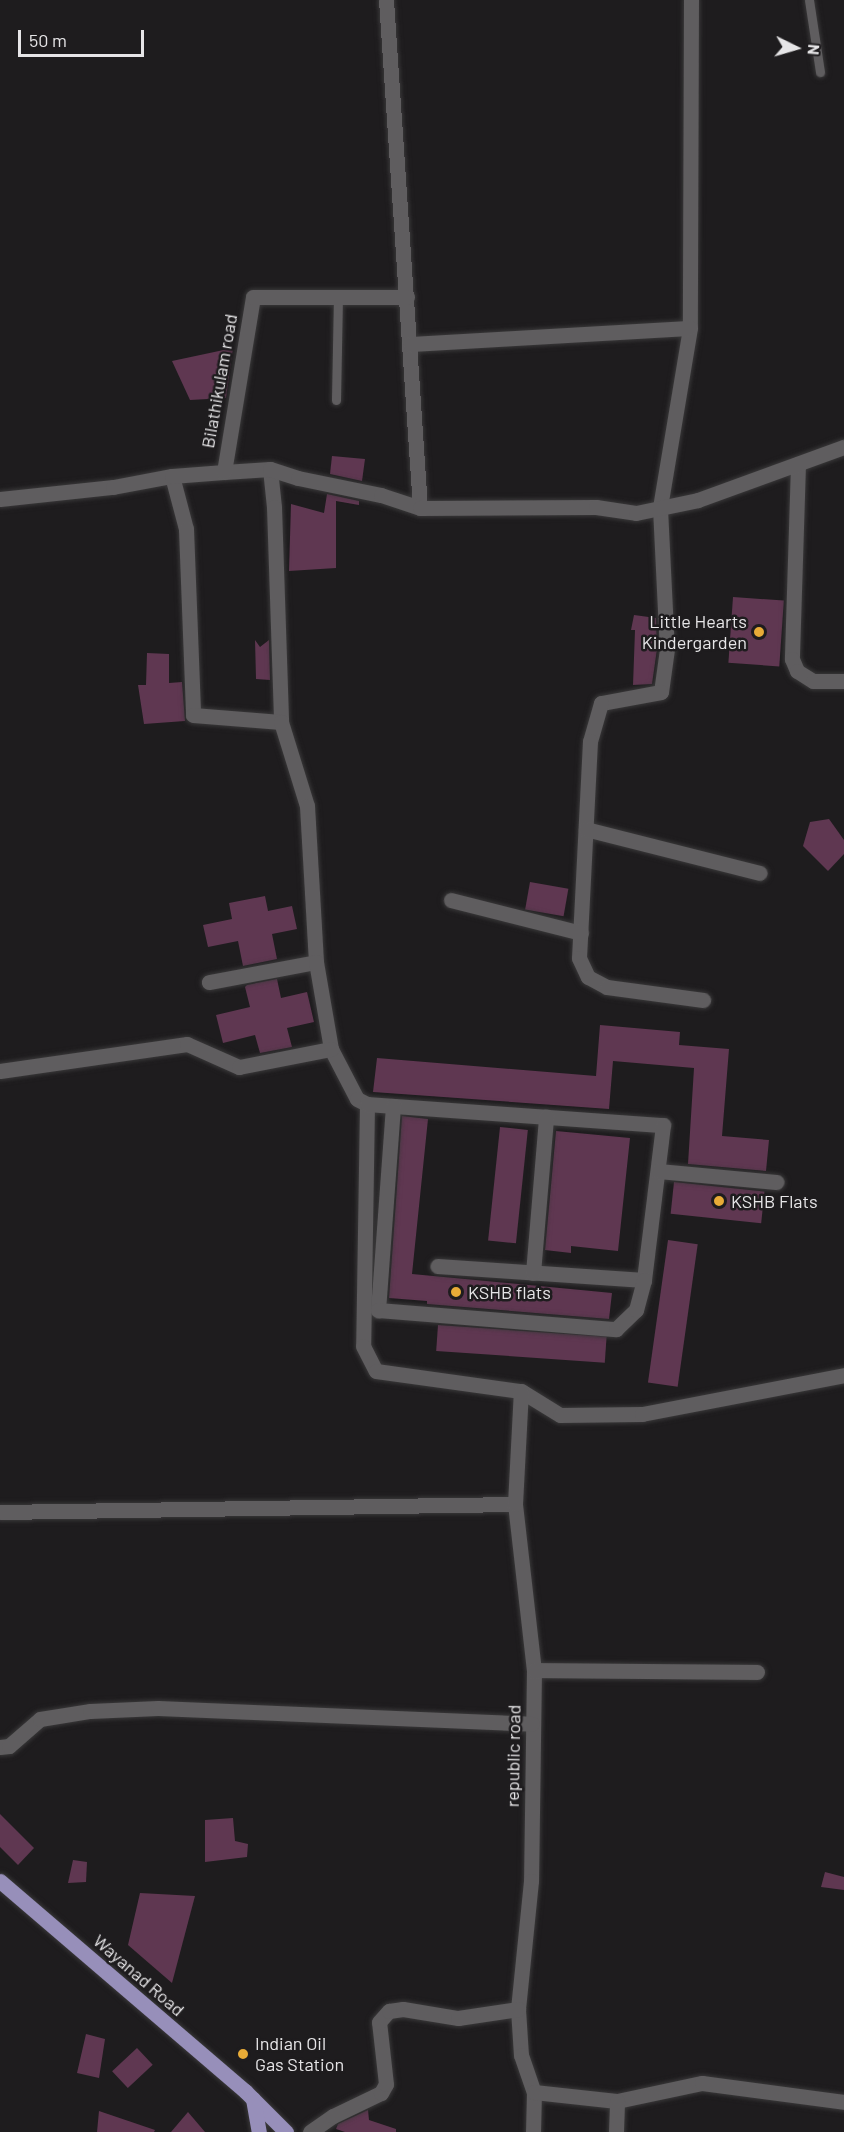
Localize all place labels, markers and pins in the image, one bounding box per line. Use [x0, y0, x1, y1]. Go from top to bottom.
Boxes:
place label: Little Hearts Kindergarden [642, 611, 747, 654]
marker: Little Hearts Kindergarden [752, 625, 766, 639]
place label: KSHB Flats [731, 1190, 818, 1212]
marker: KSHB Flats [712, 1194, 726, 1208]
place label: KSHB flats [468, 1281, 551, 1303]
marker: KSHB flats [449, 1285, 463, 1299]
place label: Indian Oil Gas Station [255, 2033, 344, 2076]
marker: Indian Oil Gas Station [236, 2047, 250, 2061]

